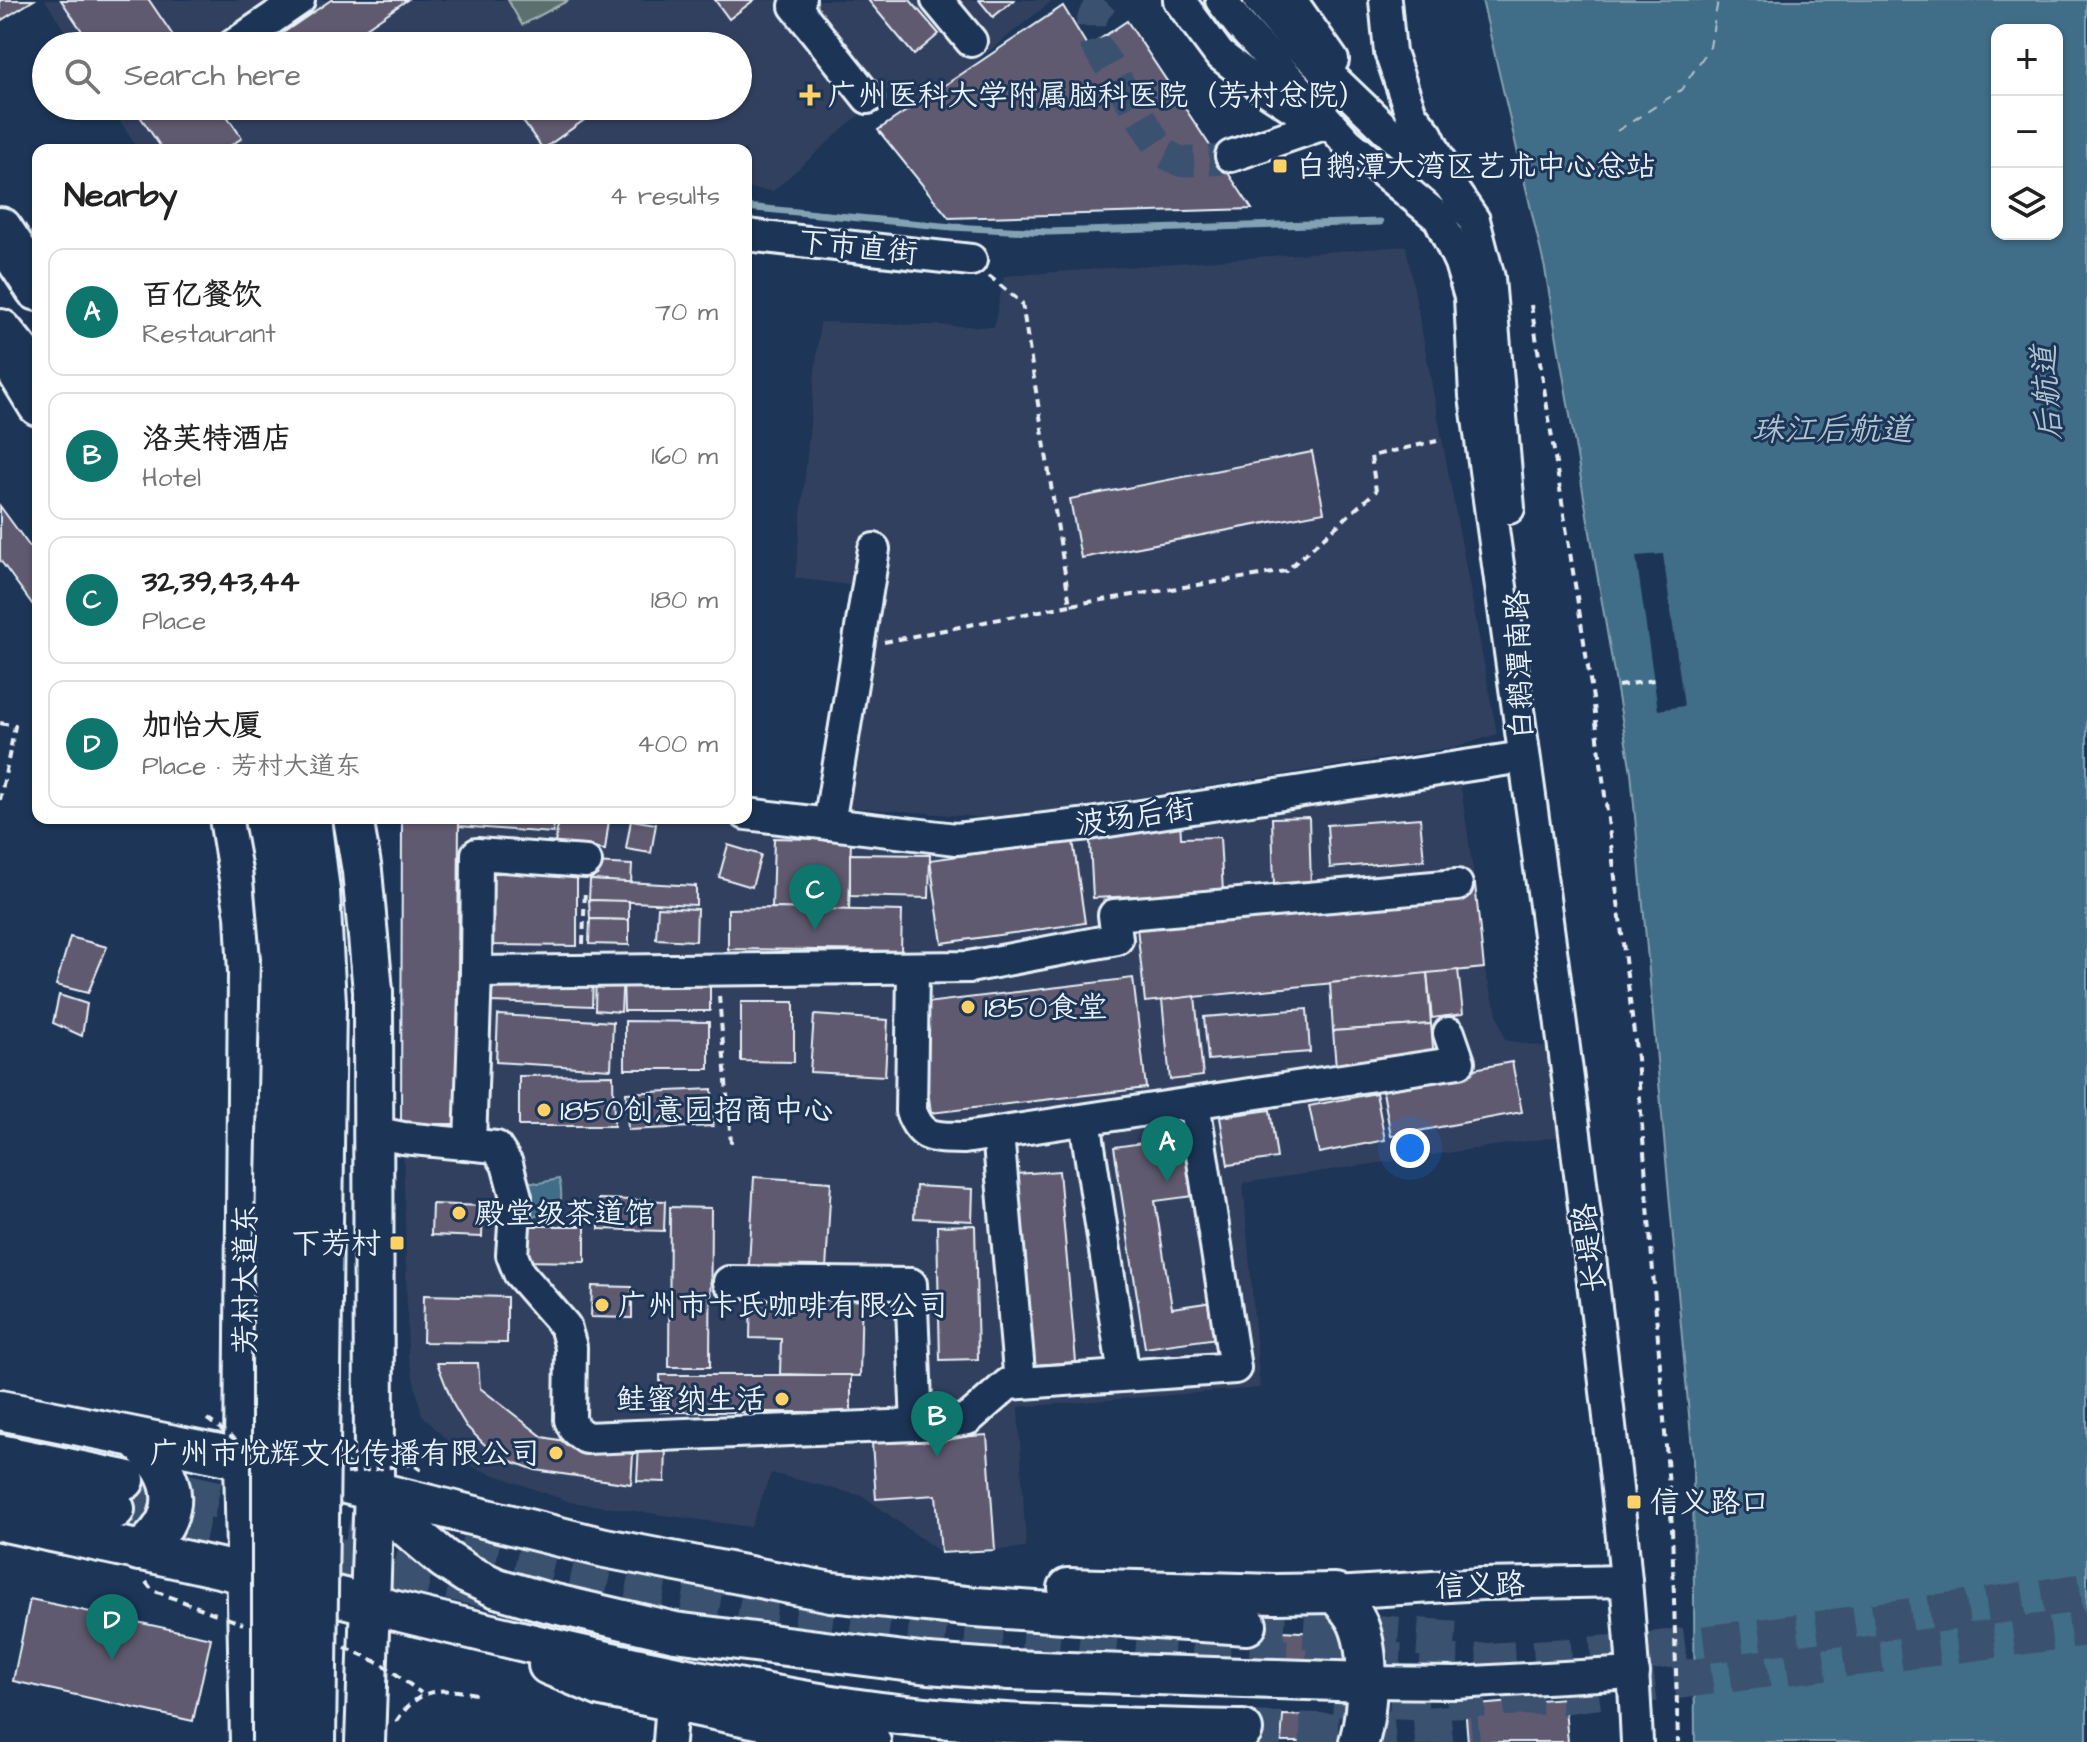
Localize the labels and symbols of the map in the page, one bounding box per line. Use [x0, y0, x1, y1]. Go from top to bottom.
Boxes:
place label: 广州医科大学附属脑科医院（芳村总院） [828, 75, 1368, 117]
marker: 广州医科大学附属脑科医院（芳村总院） [799, 84, 821, 106]
place label: 白鹅潭大湾区艺术中心总站 [1296, 146, 1656, 188]
marker: 白鹅潭大湾区艺术中心总站 [1271, 157, 1289, 175]
street label: 下市直街 [796, 221, 920, 275]
water label: 后航道 [2021, 340, 2073, 442]
water label: 珠江后航道 [1752, 408, 1915, 453]
street label: 白鹅潭南路 [1496, 589, 1544, 741]
street label: 波场后街 [1073, 788, 1197, 846]
pin: C [789, 864, 841, 930]
place label: 1850食堂 [984, 987, 1107, 1029]
marker: 1850食堂 [959, 998, 977, 1016]
place label: 1850创意园招商中心 [560, 1090, 833, 1132]
marker: 1850创意园招商中心 [535, 1101, 553, 1119]
pin: A [1141, 1116, 1193, 1182]
your location [1390, 1128, 1430, 1168]
place label: 殿堂级茶道馆 [475, 1193, 655, 1235]
street label: 长堤路 [1564, 1201, 1616, 1295]
street label: 芳村大道东 [225, 1204, 267, 1354]
marker: 殿堂级茶道馆 [450, 1204, 468, 1222]
place label: 下芳村 [291, 1223, 381, 1265]
marker: 下芳村 [388, 1234, 406, 1252]
place label: 广州市卡氏咖啡有限公司 [618, 1285, 948, 1327]
marker: 广州市卡氏咖啡有限公司 [593, 1296, 611, 1314]
place label: 鲑蜜纳生活 [616, 1379, 766, 1421]
marker: 鲑蜜纳生活 [773, 1390, 791, 1408]
pin: B [911, 1391, 963, 1457]
place label: 广州市悦辉文化传播有限公司 [150, 1433, 540, 1475]
marker: 广州市悦辉文化传播有限公司 [547, 1444, 565, 1462]
place label: 信义路口 [1650, 1482, 1770, 1524]
marker: 信义路口 [1625, 1493, 1643, 1511]
street label: 信义路 [1434, 1563, 1526, 1609]
pin: D [86, 1594, 138, 1660]

